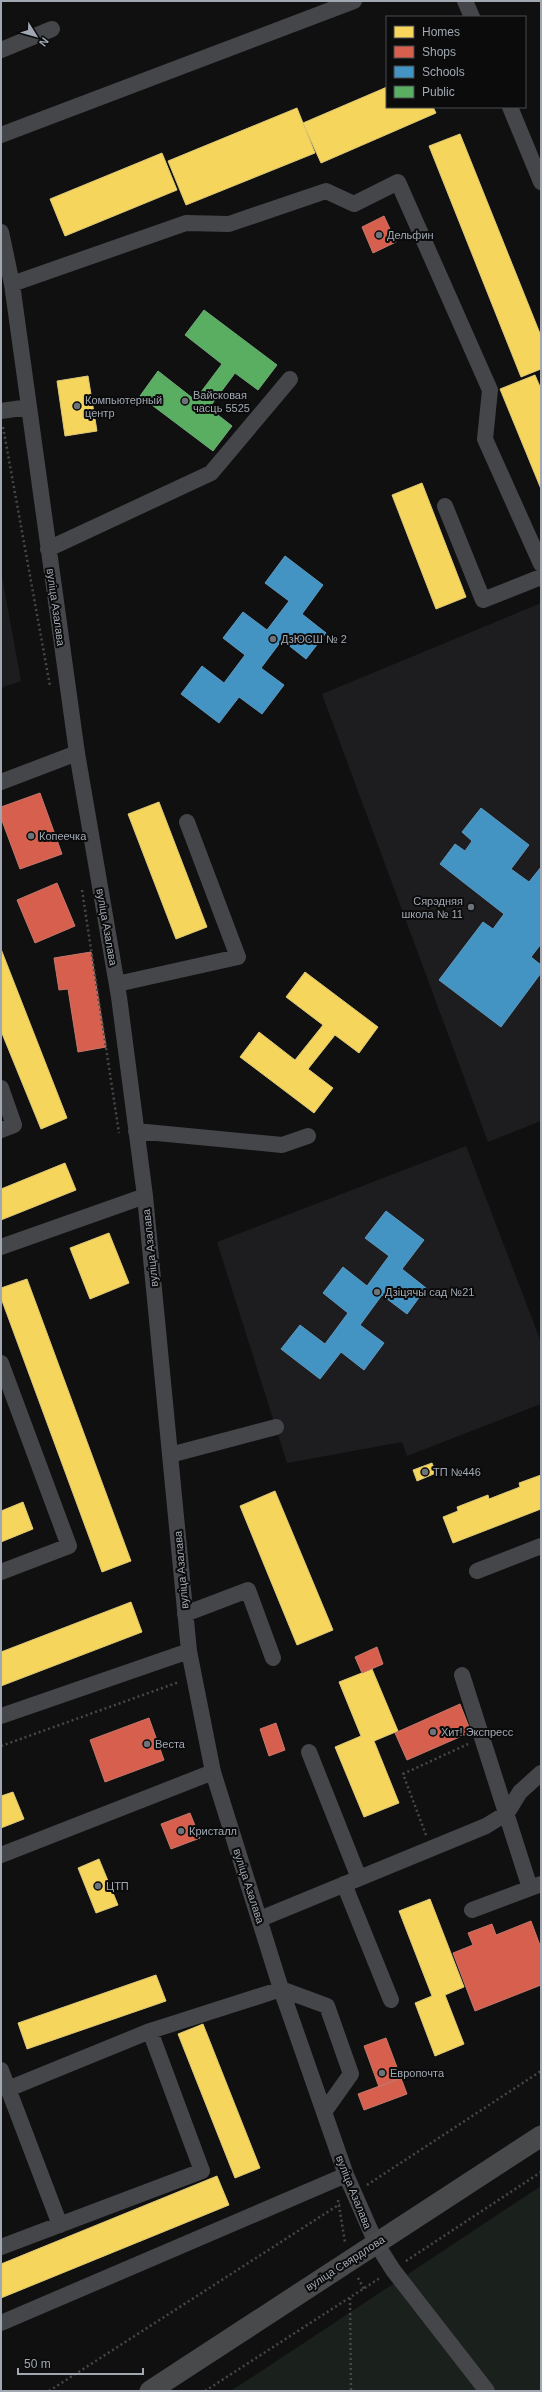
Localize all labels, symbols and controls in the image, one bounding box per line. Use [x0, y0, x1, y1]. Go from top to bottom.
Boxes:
north arrow [16, 16, 56, 56]
legend [386, 16, 526, 108]
text: Homes [422, 25, 460, 39]
text: N [37, 35, 51, 49]
text: Shops [422, 45, 456, 59]
text: Schools [422, 65, 465, 79]
text: Public [422, 85, 455, 99]
place label: Дельфин [387, 229, 434, 241]
marker: Дельфин [374, 230, 384, 240]
place label: Вайсковая часць 5525 [193, 389, 250, 414]
place label: Компьютерный центр [85, 394, 162, 419]
marker: Вайсковая часць 5525 [180, 396, 190, 406]
marker: Компьютерный центр [72, 401, 82, 411]
street label: вуліца Азалава [45, 568, 67, 647]
place label: ДзЮСШ № 2 [281, 633, 347, 645]
marker: ДзЮСШ № 2 [268, 634, 278, 644]
place label: Копеечка [39, 830, 87, 842]
marker: Копеечка [26, 831, 36, 841]
street label: вуліца Азалава [94, 888, 120, 967]
place label: Сярэдняя школа № 11 [401, 895, 463, 920]
marker: Сярэдняя школа № 11 [466, 902, 476, 912]
street label: вуліца Азалава [140, 1208, 160, 1287]
place label: Дзіцячы сад №21 [385, 1286, 474, 1298]
marker: Дзіцячы сад №21 [372, 1287, 382, 1297]
place label: ТП №446 [433, 1466, 481, 1478]
marker: ТП №446 [420, 1467, 430, 1477]
street label: вуліца Азалава [172, 1530, 190, 1609]
place label: Хит! Экспресс [441, 1726, 514, 1738]
marker: Хит! Экспресс [428, 1727, 438, 1737]
place label: Веста [155, 1738, 186, 1750]
marker: Веста [142, 1739, 152, 1749]
place label: Кристалл [189, 1825, 237, 1837]
marker: Кристалл [176, 1826, 186, 1836]
street label: вуліца Азалава [231, 1847, 267, 1926]
place label: ЦТП [106, 1880, 129, 1892]
marker: ЦТП [93, 1881, 103, 1891]
place label: Европочта [390, 2067, 445, 2079]
marker: Европочта [377, 2068, 387, 2078]
street label: вуліца Азалава [334, 2154, 375, 2231]
street label: вуліца Свярдлова [303, 2233, 387, 2293]
scale bar [18, 2350, 143, 2376]
text: 50 m [24, 2357, 51, 2371]

